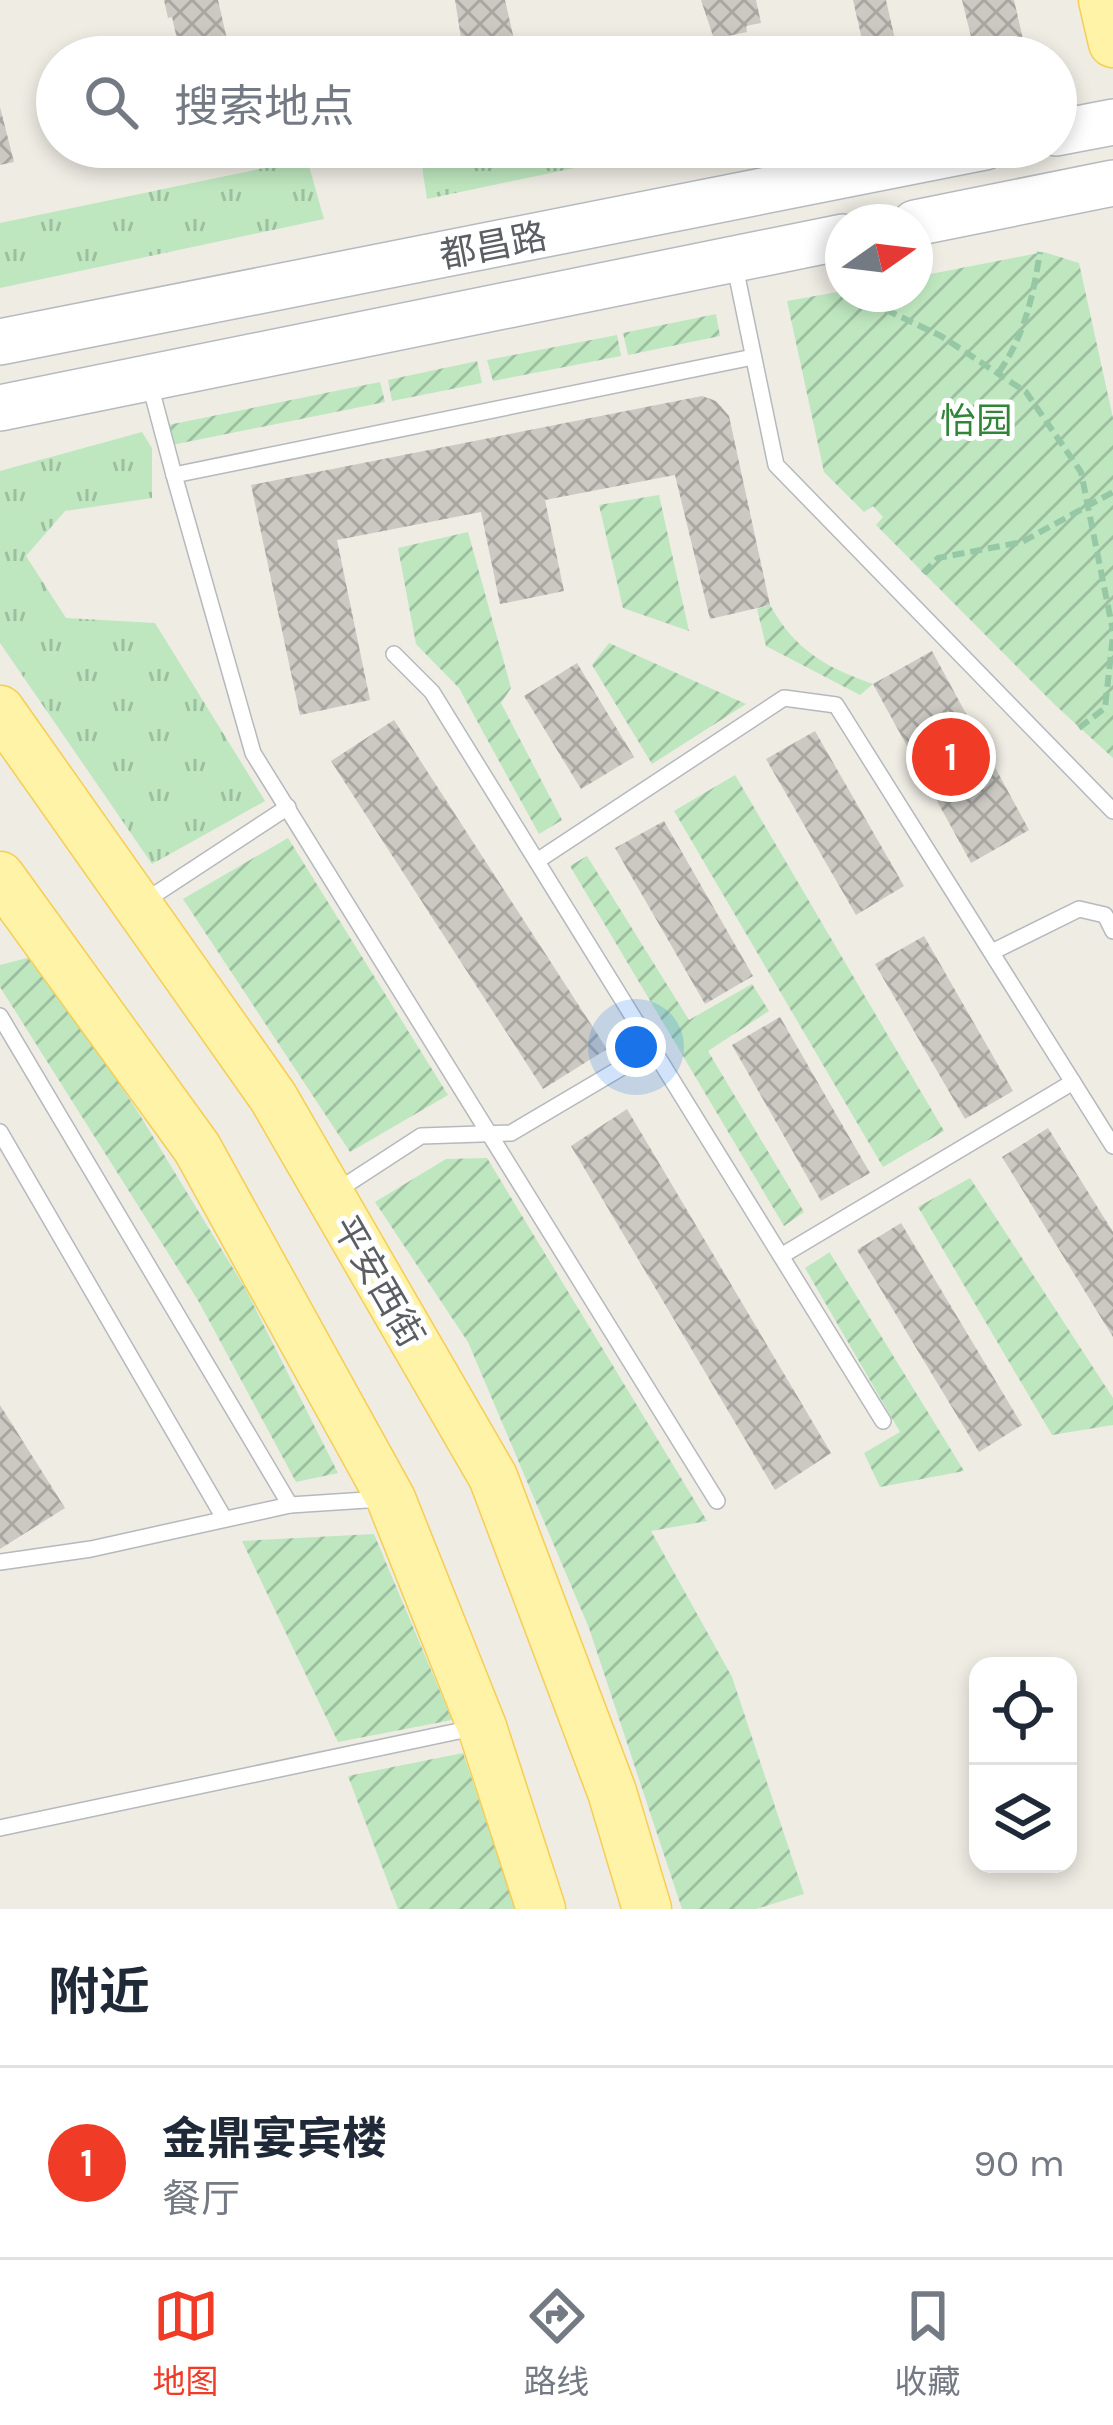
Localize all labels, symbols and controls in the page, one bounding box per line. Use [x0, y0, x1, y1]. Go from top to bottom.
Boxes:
search box [36, 36, 1077, 168]
icon: search [78, 69, 144, 135]
text: 搜索地点 [174, 81, 354, 133]
north arrow [825, 204, 933, 312]
street label: 都昌路 [436, 215, 550, 277]
park label: 怡园 [940, 400, 1012, 442]
pin: 1 [912, 712, 990, 802]
your location [606, 1017, 666, 1077]
street label: 平安西街 [324, 1209, 432, 1354]
map controls [969, 1657, 1077, 1873]
button: locate [969, 1657, 1077, 1765]
button: layers [969, 1765, 1077, 1873]
text: 附近 [48, 1962, 150, 2022]
text: 金鼎宴宾楼 [162, 2113, 387, 2165]
text: 1 [80, 2140, 94, 2186]
text: 90 m [973, 2140, 1065, 2186]
text: 餐厅 [162, 2176, 240, 2222]
tab: 地图 [153, 2283, 219, 2403]
tab: 路线 [524, 2283, 590, 2403]
tab: 收藏 [895, 2283, 961, 2403]

